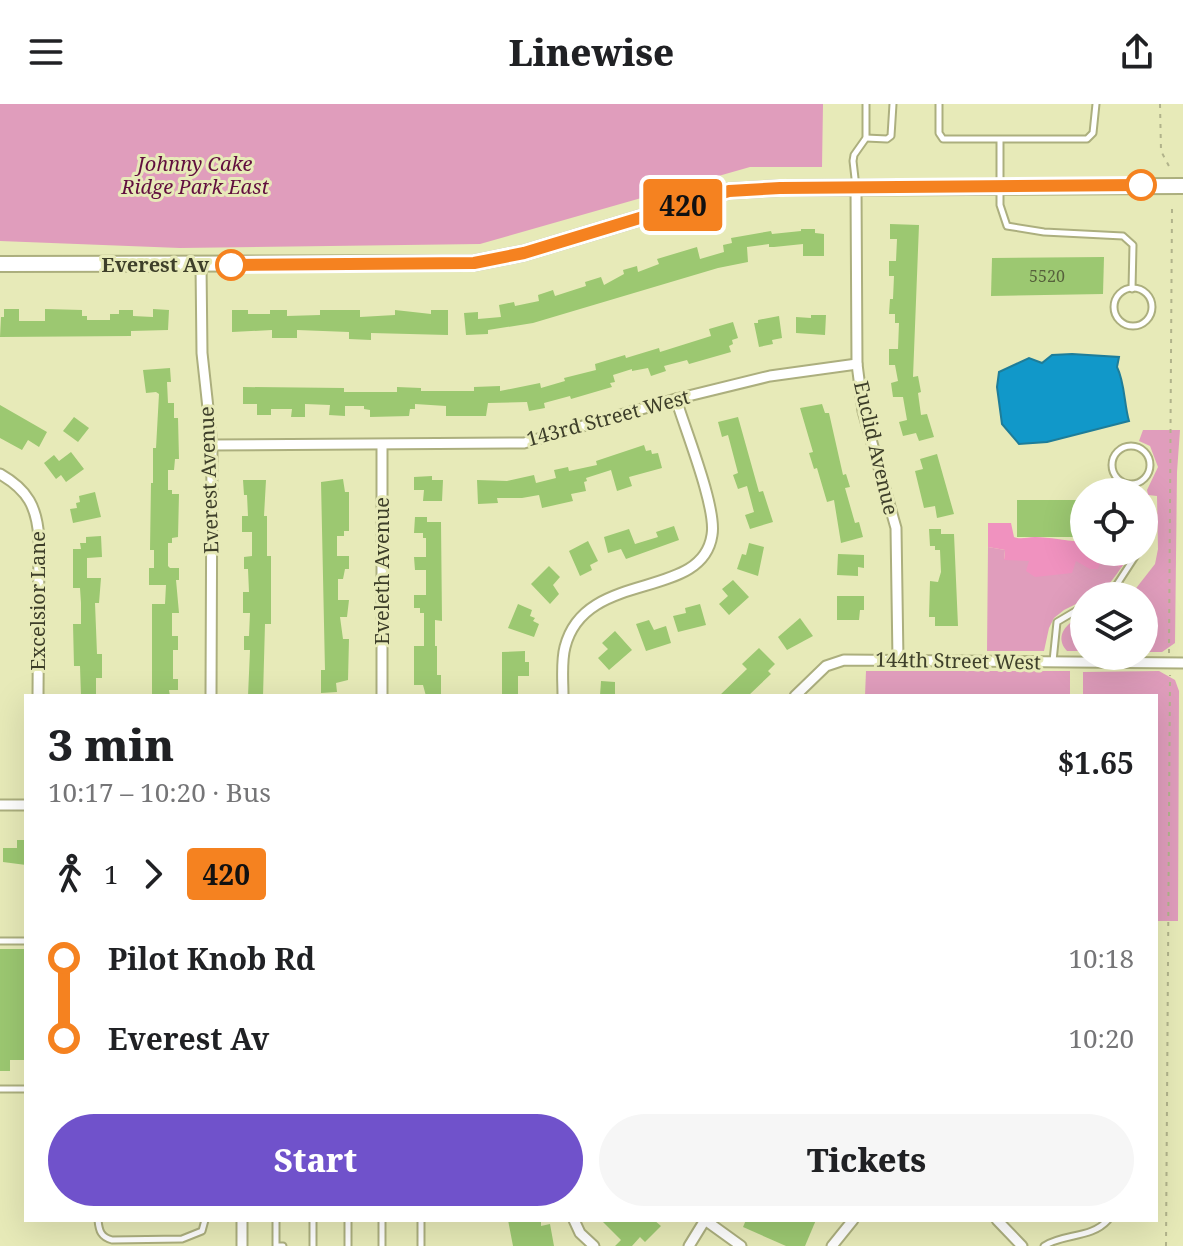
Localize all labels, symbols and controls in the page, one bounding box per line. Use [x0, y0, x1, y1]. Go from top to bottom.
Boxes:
text: Linewise [509, 28, 674, 77]
icon: menu [24, 30, 68, 74]
icon: share [1115, 30, 1159, 74]
park label: Johnny Cake Ridge Park East [120, 150, 269, 200]
unlabelled marker [1126, 170, 1156, 200]
line badge: 420 [637, 179, 729, 231]
text: 420 [659, 186, 707, 224]
marker: Everest Av [216, 250, 246, 280]
place label: Everest Av [102, 251, 210, 278]
house number: 5520 [1029, 265, 1065, 287]
street label: Euclid Avenue [848, 378, 905, 517]
street label: 143rd Street West [523, 383, 692, 452]
street label: Everest Avenue [192, 406, 225, 554]
map controls [1070, 478, 1158, 670]
button: locate [1070, 478, 1158, 566]
street label: Eveleth Avenue [368, 497, 395, 645]
street label: Excelsior Lane [24, 531, 51, 671]
button: layers [1070, 582, 1158, 670]
street label: 144th Street West [875, 646, 1041, 675]
text: 3 min [48, 714, 174, 774]
text: $1.65 [1057, 742, 1134, 783]
text: 10:17 – 10:20 · Bus [48, 774, 271, 810]
icon: walk [48, 852, 92, 896]
icon: forward [131, 852, 175, 896]
text: 420 [203, 855, 250, 893]
text: 1 [104, 856, 119, 892]
text: Pilot Knob Rd [108, 938, 315, 979]
text: 10:18 [1068, 940, 1134, 976]
text: Everest Av [108, 1018, 269, 1059]
text: 10:20 [1068, 1020, 1134, 1056]
button: Start [48, 1114, 583, 1206]
button: Tickets [599, 1114, 1134, 1206]

